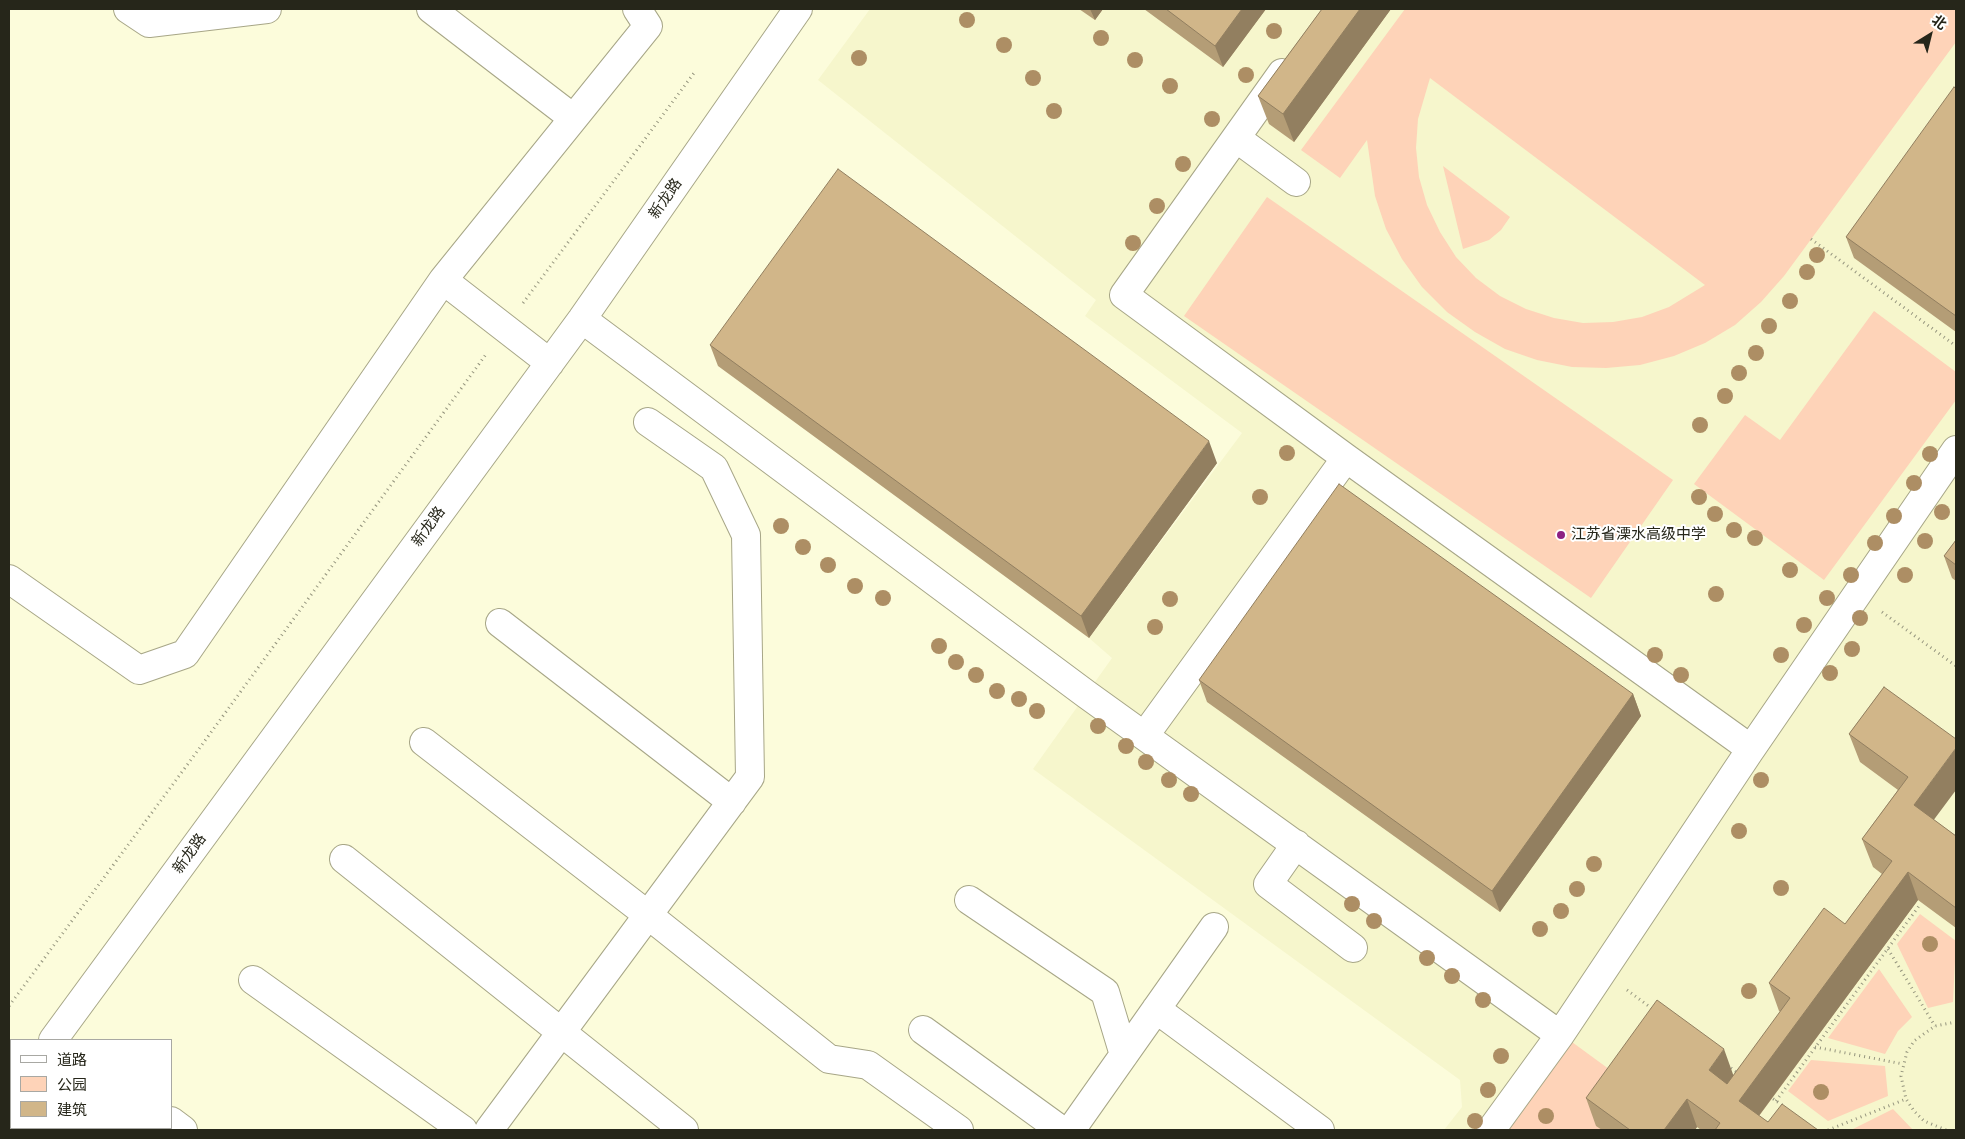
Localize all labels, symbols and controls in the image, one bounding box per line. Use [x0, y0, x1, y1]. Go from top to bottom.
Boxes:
north arrow [1905, 10, 1955, 60]
text: 北 [1928, 11, 1950, 33]
street label: 新龙路 [646, 175, 686, 223]
street label: 新龙路 [408, 504, 450, 550]
place label: 江苏省溧水高级中学 [1571, 526, 1706, 544]
marker: 江苏省溧水高级中学 [1555, 529, 1567, 541]
street label: 新龙路 [169, 831, 211, 877]
legend [10, 1039, 172, 1129]
text: 道路 [57, 1051, 87, 1069]
text: 公园 [57, 1076, 87, 1094]
text: 建筑 [57, 1101, 87, 1119]

